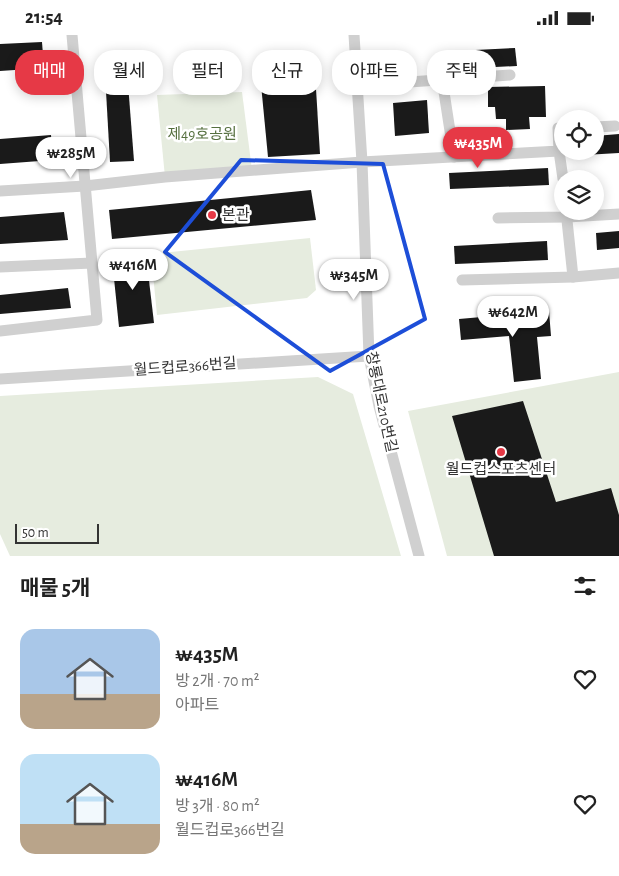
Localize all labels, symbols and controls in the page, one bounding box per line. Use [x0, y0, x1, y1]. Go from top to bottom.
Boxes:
text: 21:54 [25, 8, 63, 27]
chip: 매매 [15, 50, 84, 95]
chip: 월세 [94, 50, 163, 95]
chip: 필터 [173, 50, 242, 95]
chip: 신규 [252, 50, 322, 95]
chip: 아파트 [332, 50, 417, 95]
chip: 주택 [427, 50, 496, 95]
map controls [554, 110, 604, 220]
button: locate [554, 110, 604, 160]
park label: 제49호공원 [167, 126, 237, 142]
pin: ₩435M [443, 127, 513, 169]
text: ₩435M [454, 135, 502, 151]
pin: ₩285M [36, 137, 106, 179]
text: ₩285M [47, 145, 95, 161]
button: layers [554, 170, 604, 220]
place label: 본관 [222, 207, 250, 223]
marker: 본관 [206, 209, 218, 221]
pin: ₩416M [98, 249, 168, 291]
text: ₩416M [109, 257, 157, 273]
pin: ₩345M [319, 259, 389, 301]
text: ₩345M [330, 267, 378, 283]
pin: ₩642M [478, 295, 548, 338]
text: ₩642M [488, 304, 538, 320]
street label: 창룡대로210번길 [363, 350, 400, 454]
street label: 월드컵로366번길 [133, 355, 237, 378]
marker: 월드컵스포츠센터 [495, 446, 507, 458]
place label: 월드컵스포츠센터 [446, 461, 556, 477]
scale bar [15, 521, 99, 544]
text: 50 m [22, 526, 49, 540]
icon: filters [571, 572, 599, 600]
text: 매물 5개 [20, 578, 90, 599]
text: ₩435M [175, 644, 238, 665]
icon: home [60, 649, 120, 709]
icon: heart [571, 665, 599, 693]
text: 방 2개 · 70 m² [175, 673, 259, 689]
text: 아파트 [175, 697, 219, 713]
text: ₩416M [175, 769, 238, 790]
icon: home [60, 774, 120, 834]
icon: heart [571, 790, 599, 818]
text: 방 3개 · 80 m² [175, 798, 260, 814]
text: 월드컵로366번길 [175, 822, 285, 838]

